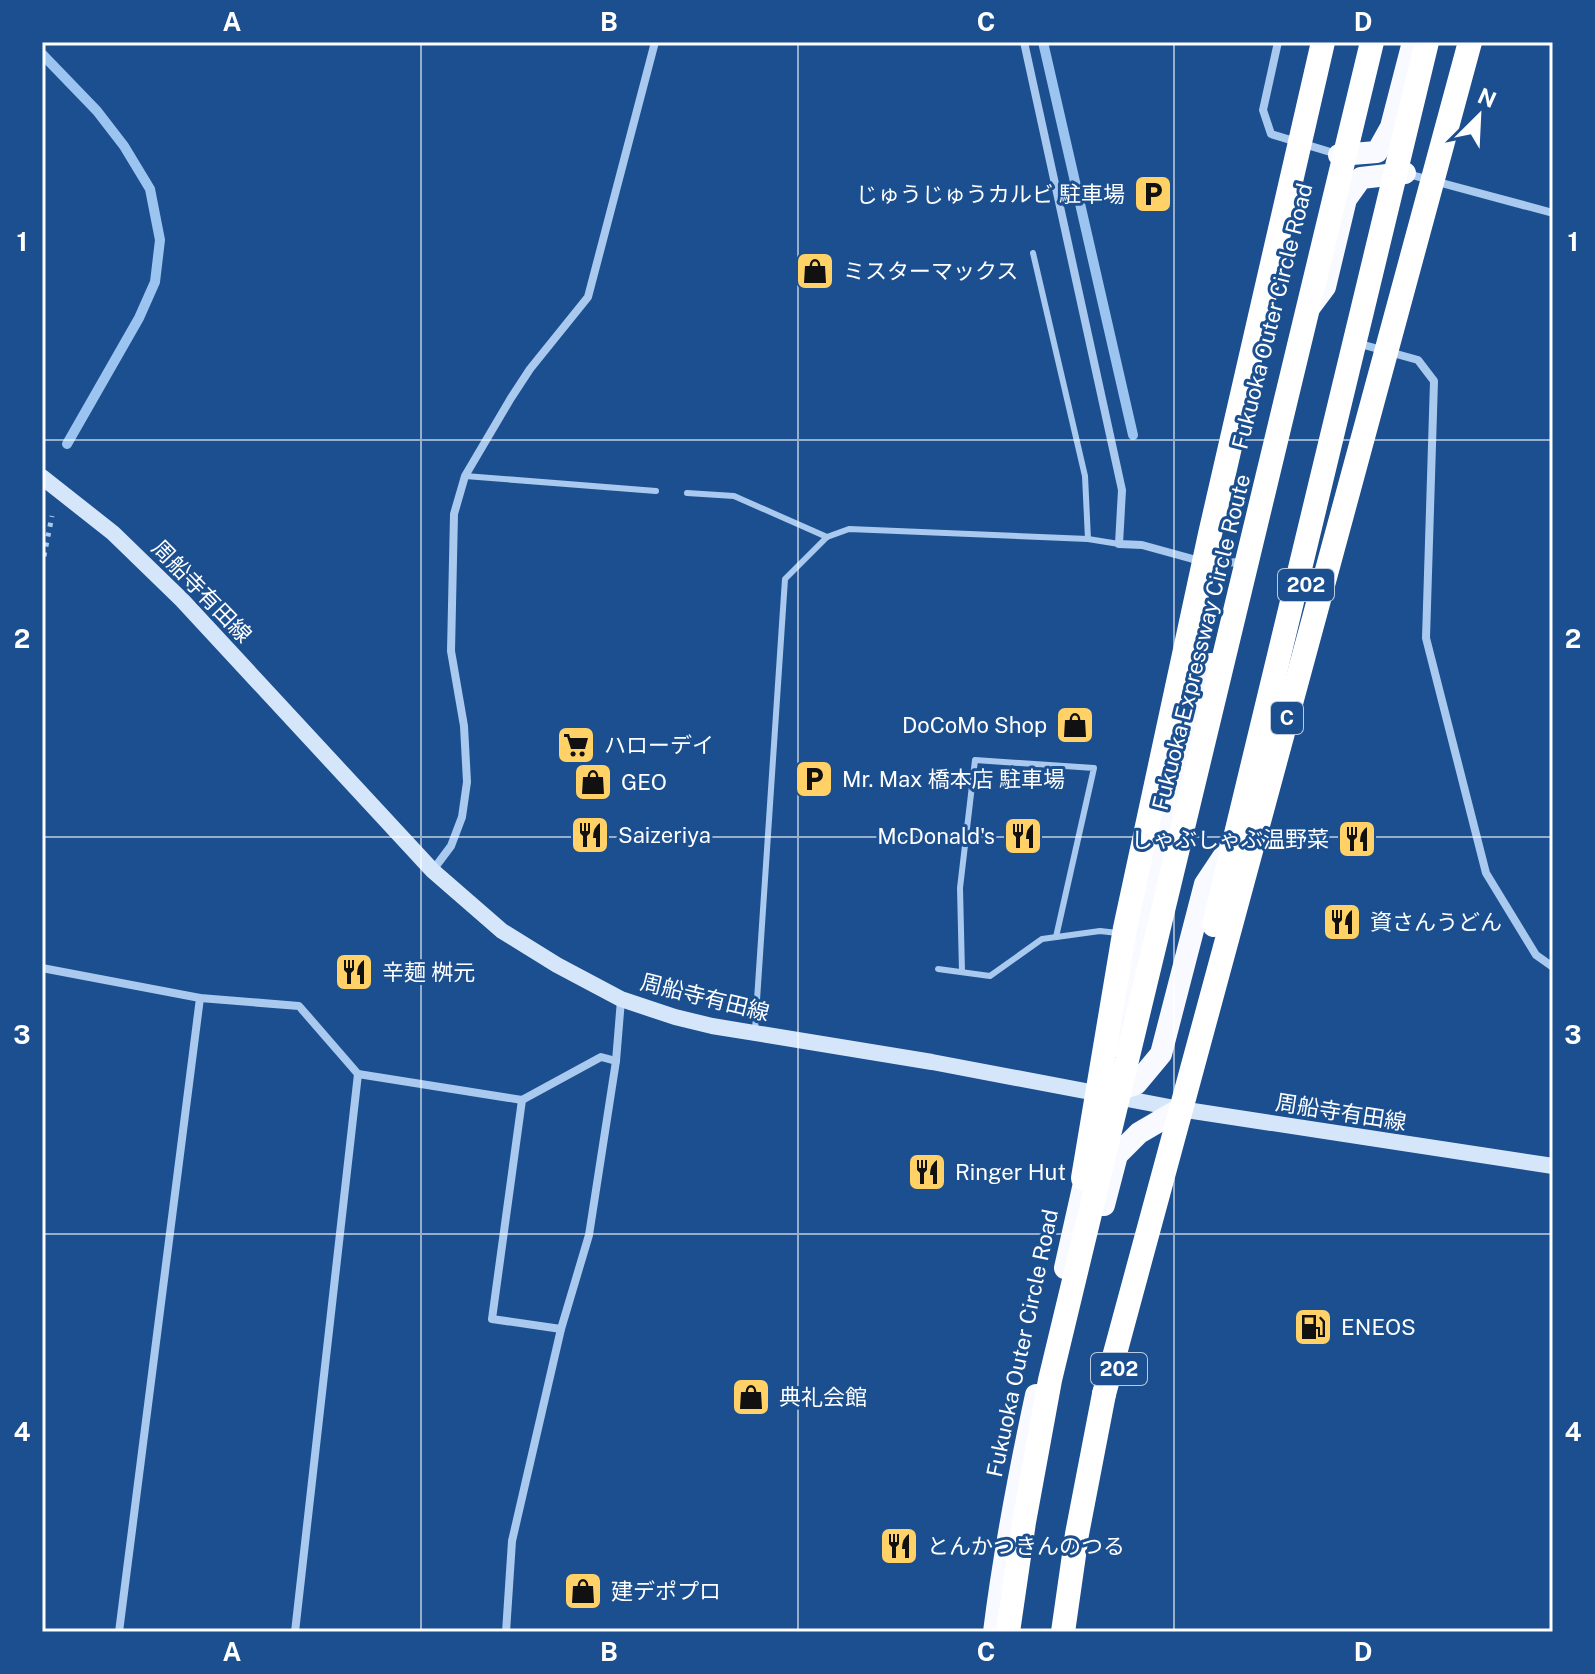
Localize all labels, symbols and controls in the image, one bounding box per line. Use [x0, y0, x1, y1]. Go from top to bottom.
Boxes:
text: A [223, 6, 242, 37]
text: B [600, 6, 618, 37]
text: C [977, 6, 995, 37]
text: D [1354, 6, 1372, 37]
north arrow [1439, 76, 1519, 156]
text: N [1474, 82, 1500, 113]
parking icon: じゅうじゅうカルビ 駐車場 [1132, 173, 1174, 215]
street label: Fukuoka Outer Circle Road [1226, 180, 1318, 452]
place label: じゅうじゅうカルビ 駐車場 [856, 181, 1125, 207]
text: 1 [16, 226, 28, 257]
text: 1 [1567, 226, 1579, 257]
shop icon: ミスターマックス [794, 250, 836, 292]
place label: ミスターマックス [843, 258, 1018, 284]
street label: Fukuoka Expressway Circle Route [1147, 471, 1255, 813]
street label: 周船寺有田線 [147, 534, 257, 648]
road number: 202 [1278, 569, 1334, 601]
text: 2 [14, 623, 30, 654]
text: 2 [1565, 623, 1581, 654]
road number: C [1271, 702, 1303, 734]
shop icon: DoCoMo Shop [1054, 704, 1096, 746]
place label: DoCoMo Shop [902, 712, 1047, 738]
supermarket icon: ハローデイ [555, 724, 597, 766]
place label: ハローデイ [604, 732, 714, 758]
parking icon: Mr. Max 橋本店 駐車場 [793, 758, 835, 800]
shop icon: GEO [572, 761, 614, 803]
place label: Mr. Max 橋本店 駐車場 [842, 766, 1065, 792]
place label: GEO [621, 769, 667, 795]
restaurant icon: Saizeriya [569, 814, 611, 856]
restaurant icon: McDonald's [1002, 815, 1044, 857]
restaurant icon: しゃぶしゃぶ温野菜 [1336, 818, 1378, 860]
place label: Saizeriya [618, 822, 711, 848]
place label: McDonald's [877, 823, 995, 849]
place label: しゃぶしゃぶ温野菜 [1131, 826, 1329, 852]
restaurant icon: 資さんうどん [1321, 901, 1363, 943]
place label: 資さんうどん [1370, 909, 1502, 935]
restaurant icon: 辛麺 桝元 [333, 951, 375, 993]
place label: 辛麺 桝元 [382, 959, 475, 985]
street label: 周船寺有田線 [638, 968, 772, 1026]
text: 3 [13, 1019, 31, 1050]
text: 3 [1564, 1019, 1582, 1050]
street label: 周船寺有田線 [1274, 1089, 1408, 1135]
restaurant icon: Ringer Hut [906, 1151, 948, 1193]
place label: Ringer Hut [955, 1159, 1066, 1185]
street label: Fukuoka Outer Circle Road [981, 1207, 1063, 1479]
fuel station icon: ENEOS [1292, 1306, 1334, 1348]
place label: ENEOS [1341, 1314, 1416, 1340]
road number: 202 [1091, 1353, 1147, 1385]
shop icon: 典礼会館 [730, 1376, 772, 1418]
place label: 典礼会館 [779, 1384, 867, 1410]
text: 4 [13, 1416, 31, 1447]
text: 4 [1564, 1416, 1582, 1447]
restaurant icon: とんかつきんのつる [878, 1525, 920, 1567]
place label: とんかつきんのつる [927, 1533, 1125, 1559]
shop icon: 建デポプロ [562, 1570, 604, 1612]
place label: 建デポプロ [611, 1578, 721, 1604]
text: A [223, 1636, 242, 1667]
text: B [600, 1636, 618, 1667]
text: C [977, 1636, 995, 1667]
text: D [1354, 1636, 1372, 1667]

